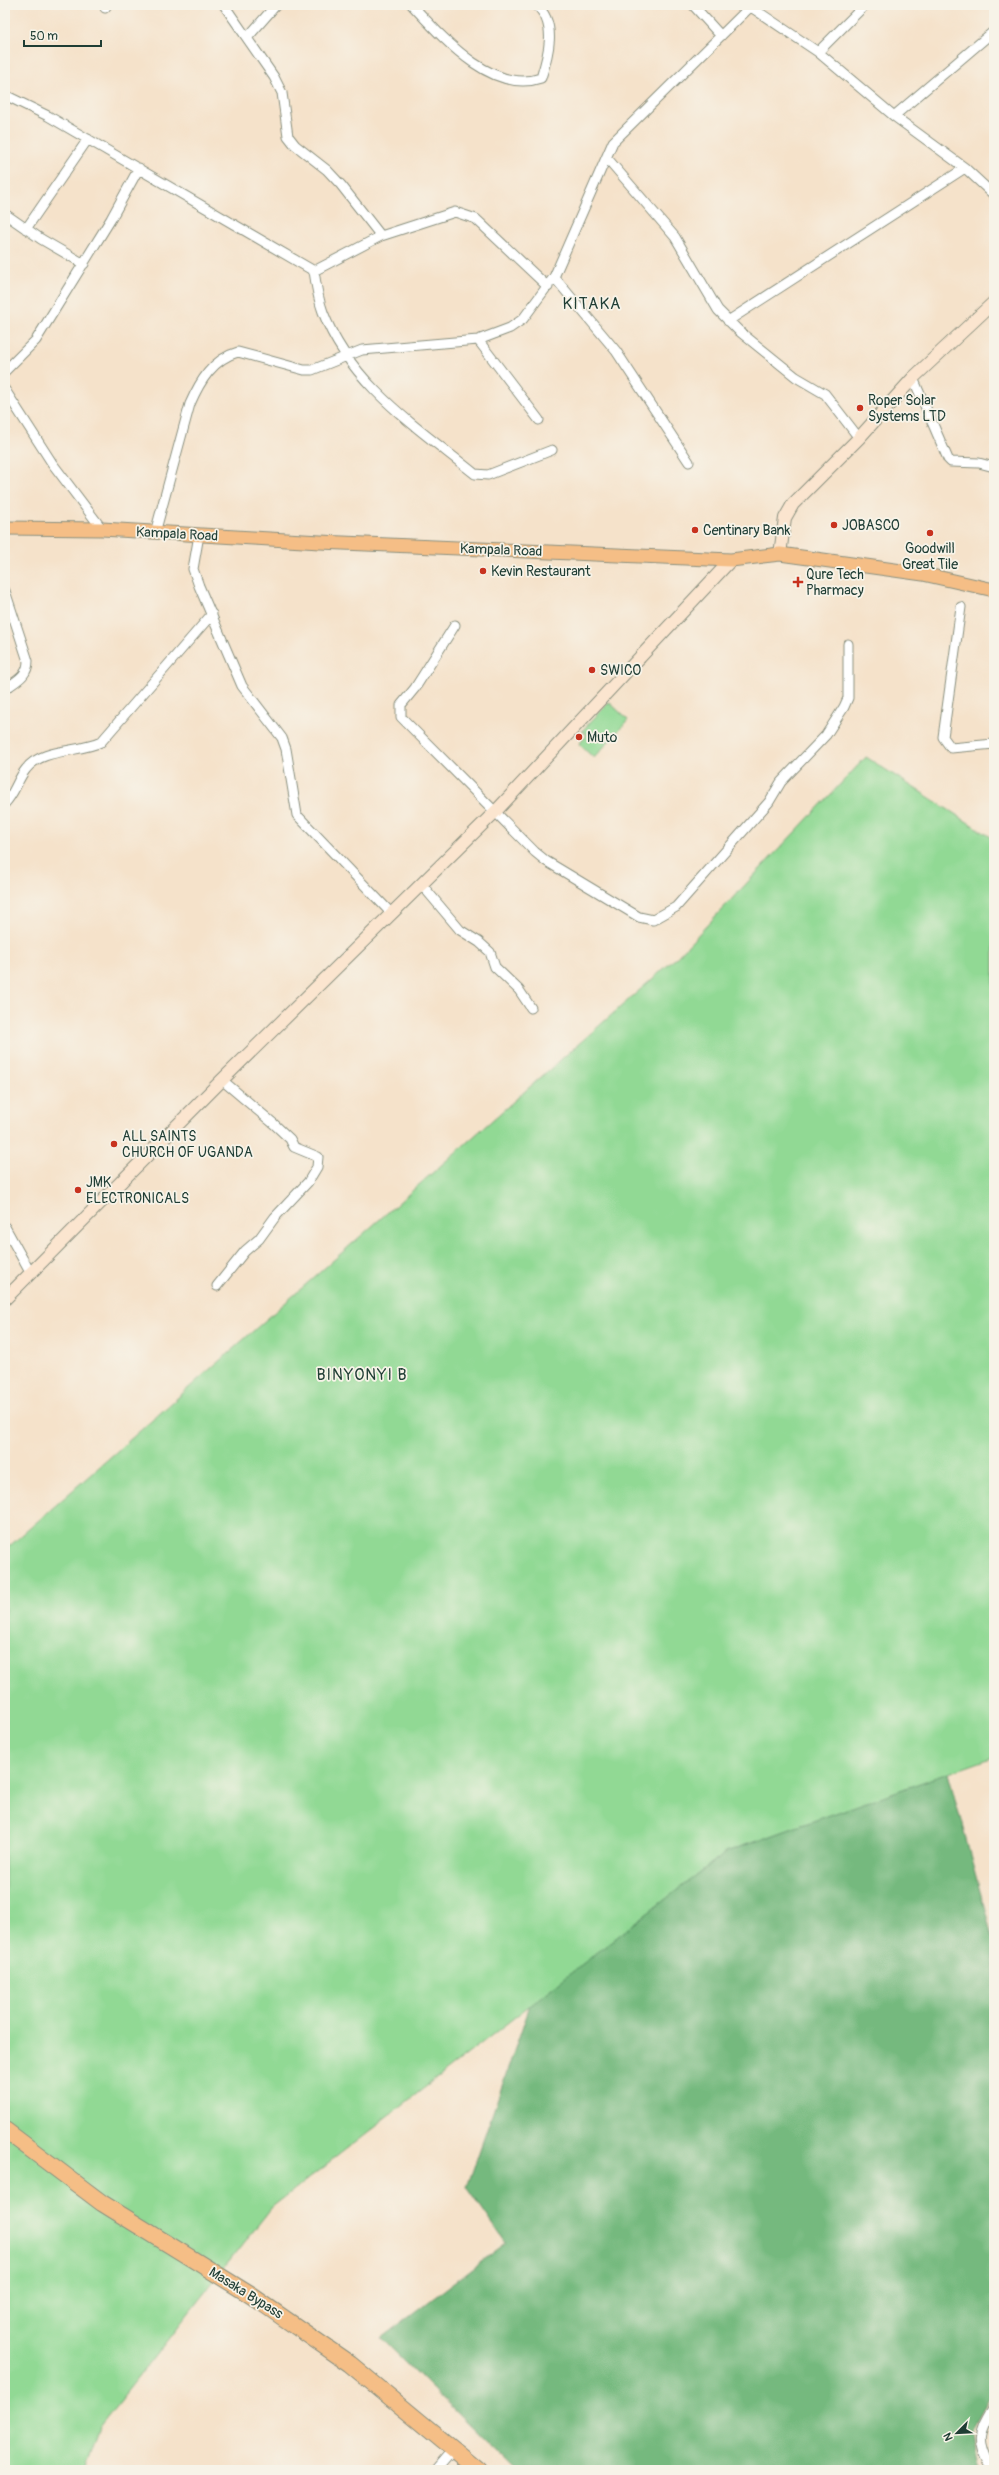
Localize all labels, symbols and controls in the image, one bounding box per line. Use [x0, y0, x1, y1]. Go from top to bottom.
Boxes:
scale bar [24, 22, 101, 48]
text: 50 m [30, 29, 58, 44]
district label: KITAKA [563, 294, 621, 314]
place label: Roper Solar Systems LTD [868, 392, 946, 425]
marker: Roper Solar Systems LTD [855, 403, 865, 413]
place label: JOBASCO [842, 517, 900, 534]
marker: JOBASCO [829, 520, 839, 530]
place label: Centinary Bank [703, 522, 790, 539]
street label: Kampala Road [135, 523, 219, 545]
marker: Centinary Bank [690, 525, 700, 535]
marker: Goodwill Great Tile [925, 528, 935, 538]
street label: Kampala Road [460, 540, 543, 560]
place label: Goodwill Great Tile [902, 540, 958, 573]
place label: Kevin Restaurant [491, 563, 591, 580]
marker: Kevin Restaurant [478, 566, 488, 576]
place label: Qure Tech Pharmacy [806, 566, 864, 599]
marker: Qure Tech Pharmacy [793, 577, 803, 587]
place label: SWICO [600, 662, 641, 679]
marker: SWICO [587, 665, 597, 675]
place label: Muto [587, 729, 618, 746]
marker: Muto [574, 732, 584, 742]
place label: ALL SAINTS CHURCH OF UGANDA [122, 1128, 253, 1161]
marker: ALL SAINTS CHURCH OF UGANDA [109, 1139, 119, 1149]
place label: JMK ELECTRONICALS [86, 1174, 189, 1207]
marker: JMK ELECTRONICALS [73, 1185, 83, 1195]
district label: BINYONYI B [317, 1365, 408, 1385]
street label: Masaka Bypass [206, 2263, 287, 2323]
north arrow [937, 2413, 977, 2453]
text: N [941, 2430, 956, 2443]

